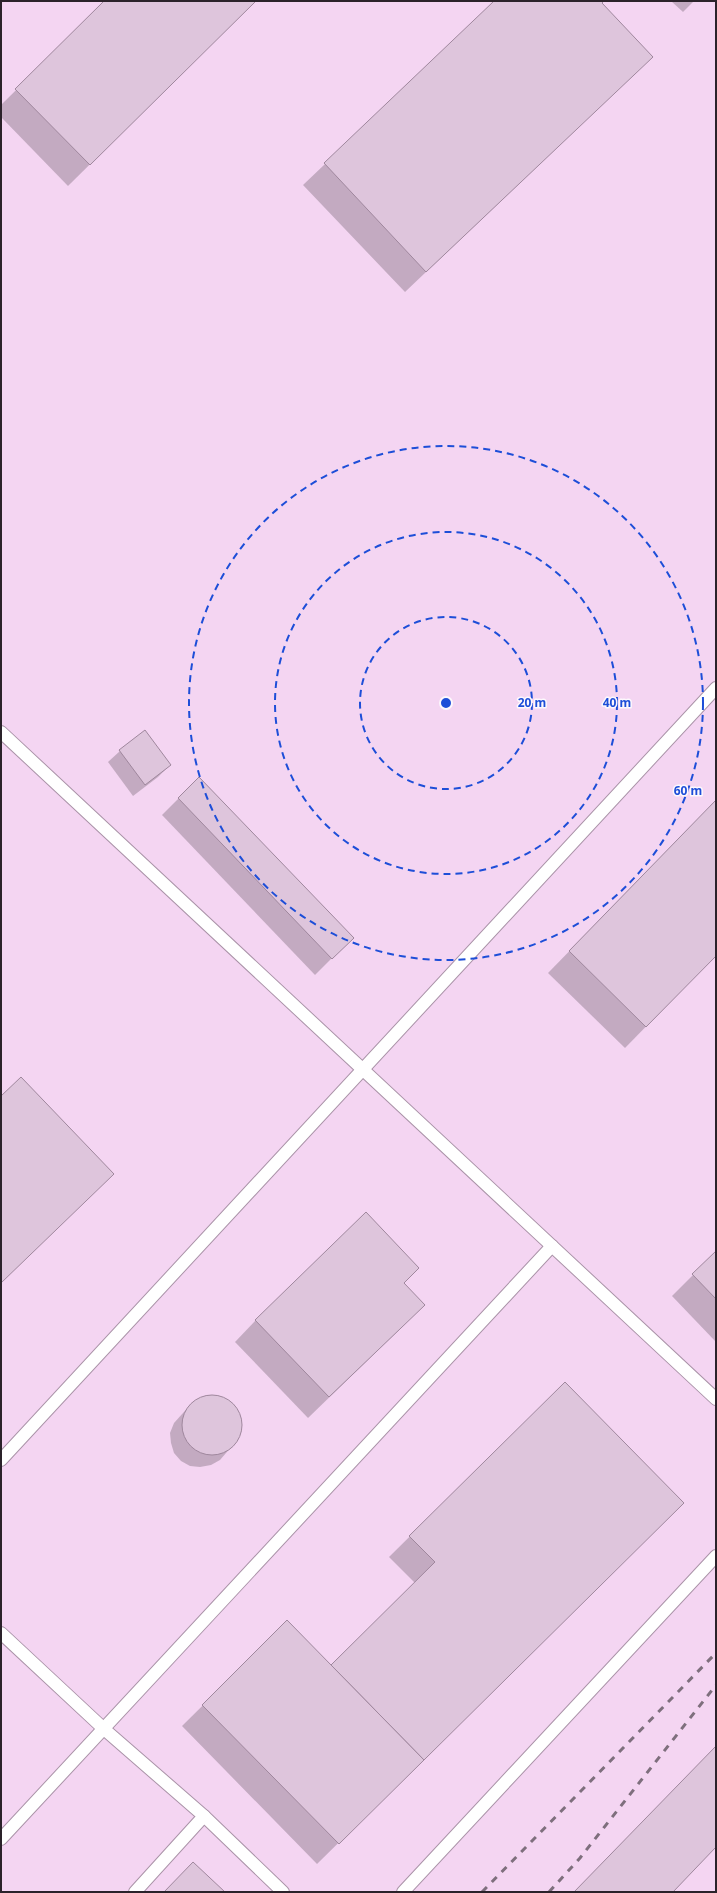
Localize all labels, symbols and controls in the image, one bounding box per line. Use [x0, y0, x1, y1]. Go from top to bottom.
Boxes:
text: 20 m [518, 694, 546, 711]
text: 40 m [603, 694, 631, 711]
centre of rings [439, 696, 453, 710]
text: 60 m [674, 782, 702, 799]

